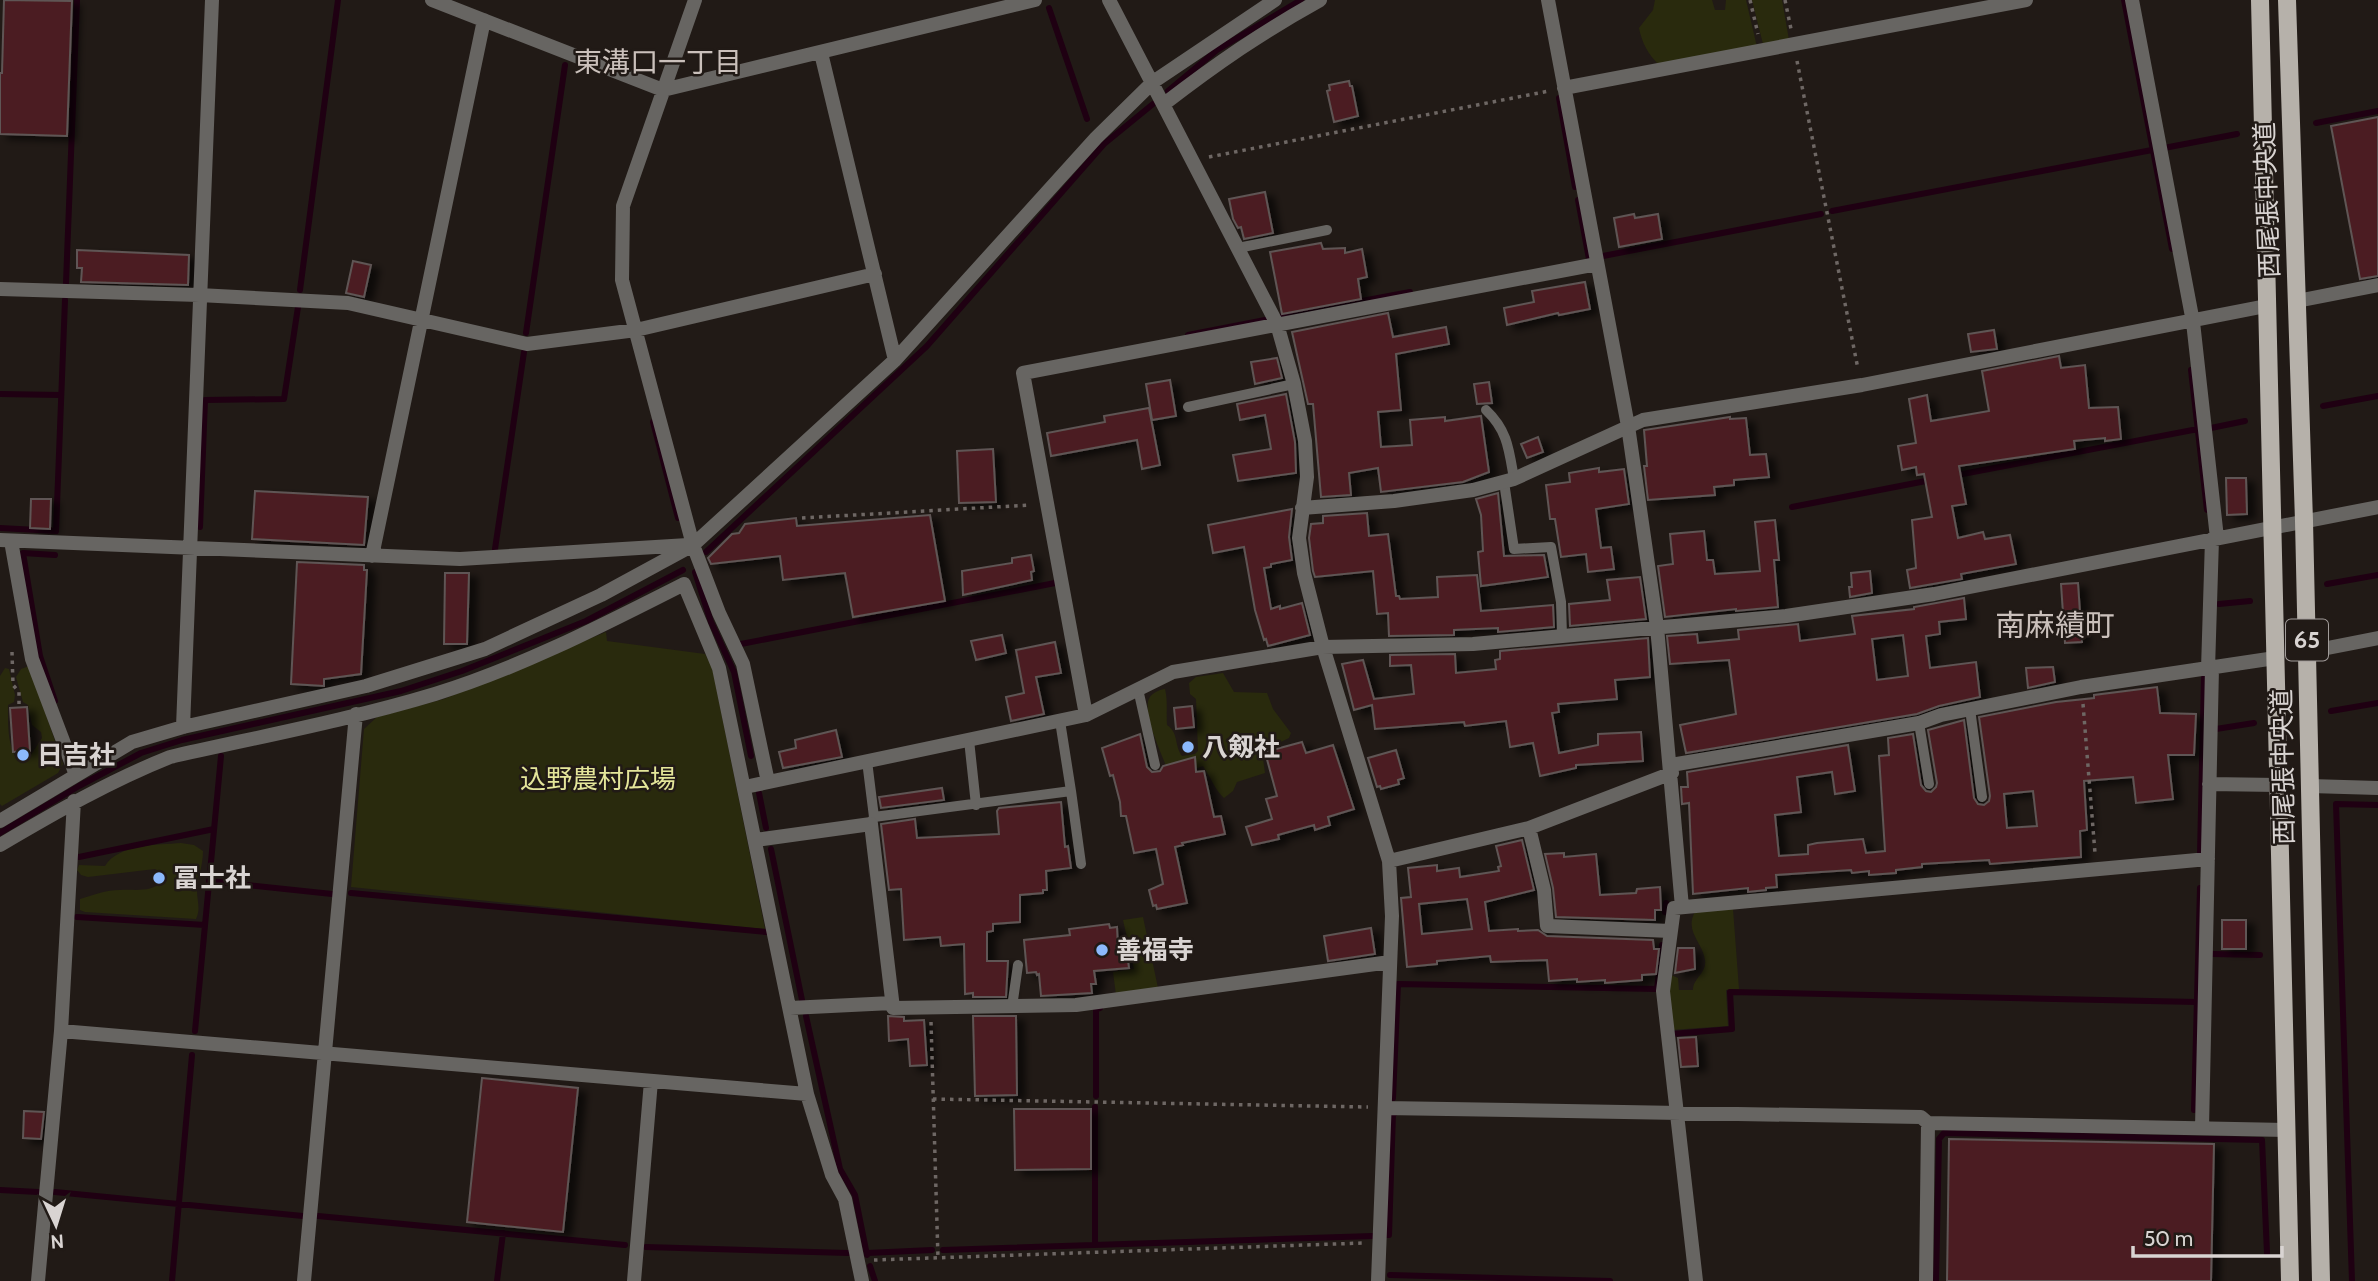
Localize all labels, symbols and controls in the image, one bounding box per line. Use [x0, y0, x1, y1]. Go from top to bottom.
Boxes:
district label: 東溝口一丁目 [574, 45, 742, 79]
street label: 西尾張中央道 [2248, 121, 2286, 279]
district label: 南麻績町 [1995, 607, 2115, 644]
road number: 65 [2286, 620, 2328, 660]
street label: 西尾張中央道 [2266, 689, 2300, 845]
place label: 八剱社 [1202, 731, 1280, 763]
place label: 日吉社 [37, 739, 115, 771]
marker: 八剱社 [1180, 739, 1196, 755]
marker: 日吉社 [15, 747, 31, 763]
park label: 込野農村広場 [520, 763, 676, 795]
place label: 冨士社 [173, 862, 251, 894]
marker: 冨士社 [151, 870, 167, 886]
place label: 善福寺 [1116, 934, 1194, 966]
marker: 善福寺 [1094, 942, 1110, 958]
north arrow [21, 1190, 91, 1260]
scale bar [2133, 1214, 2282, 1258]
text: 50 m [2144, 1226, 2193, 1251]
text: N [50, 1230, 65, 1253]

